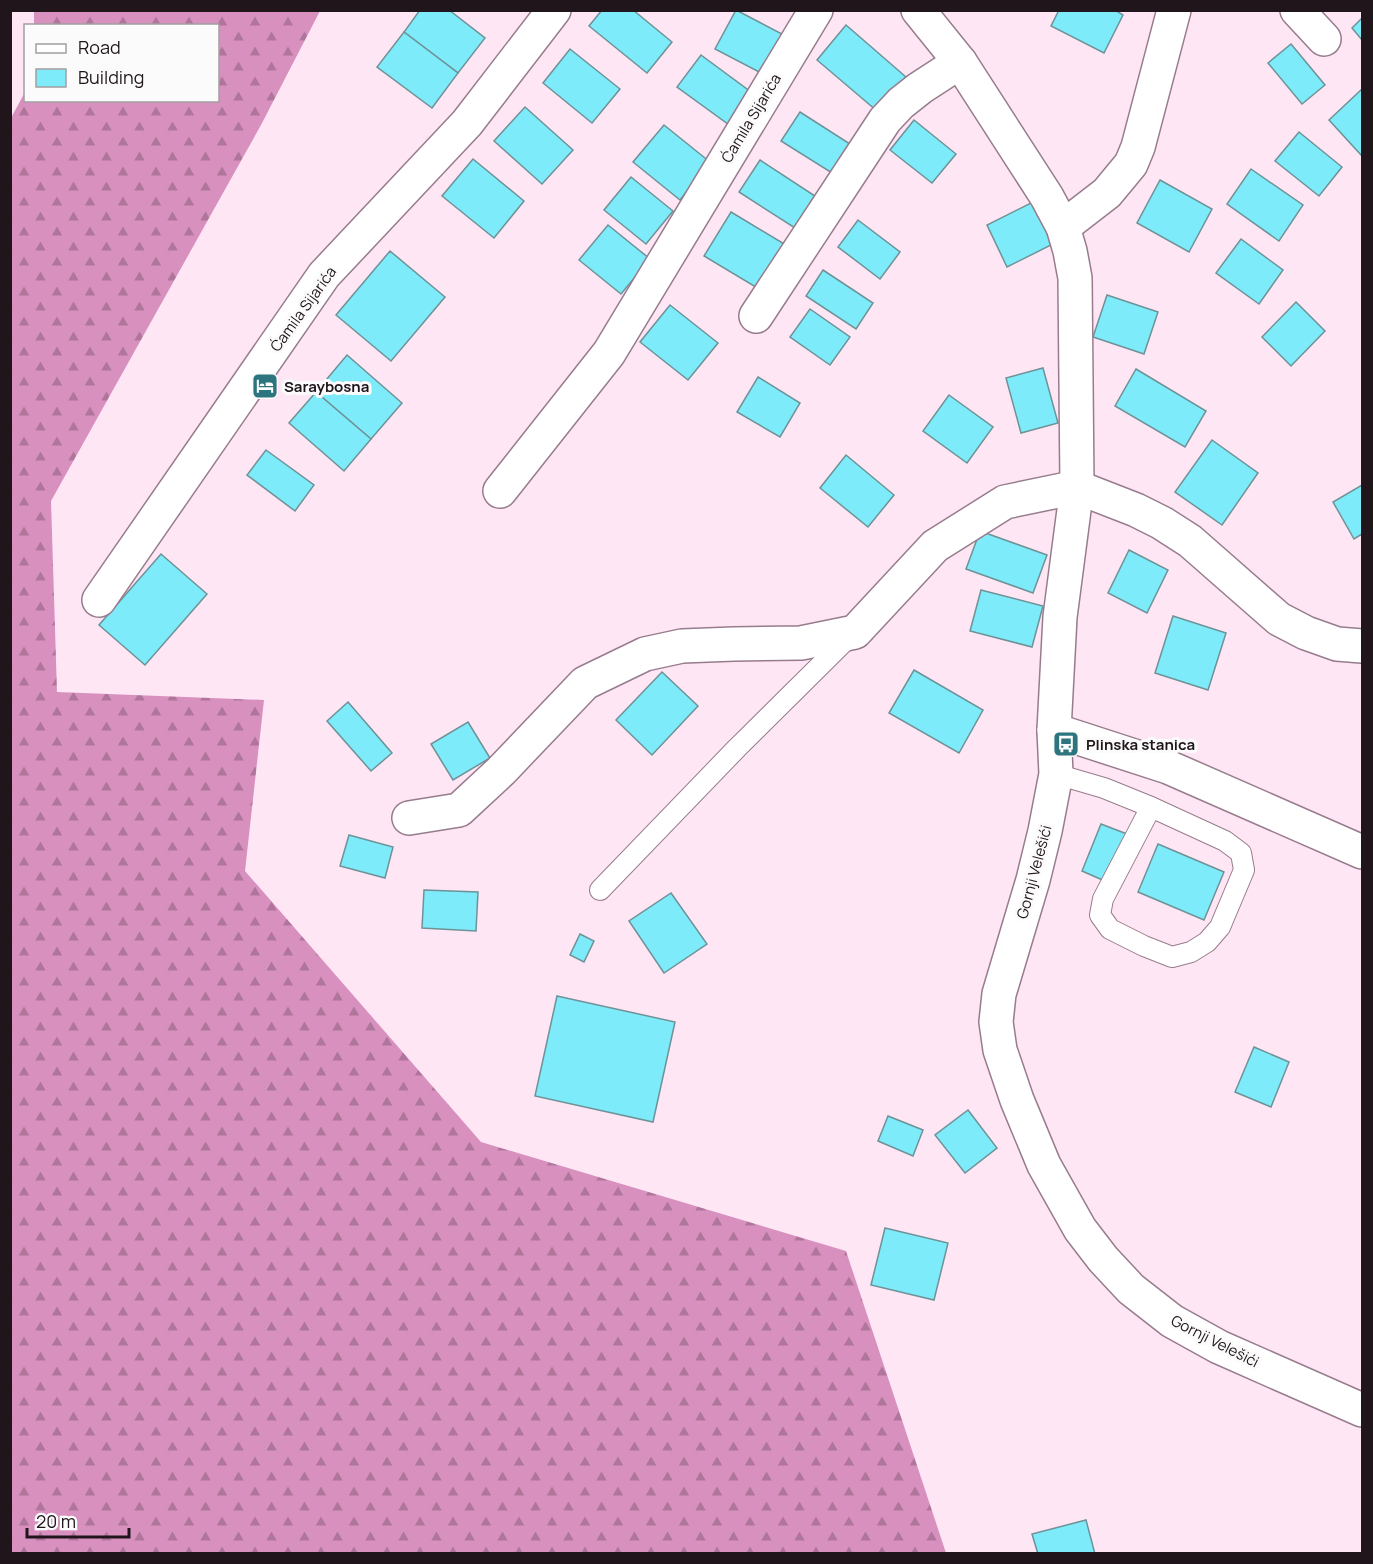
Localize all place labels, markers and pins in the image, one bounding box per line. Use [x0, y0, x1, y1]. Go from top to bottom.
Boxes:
hotel icon: Saraybosna [250, 371, 280, 401]
place label: Saraybosna [284, 376, 369, 397]
bus stop icon: Plinska stanica [1051, 729, 1081, 759]
place label: Plinska stanica [1086, 734, 1195, 755]

